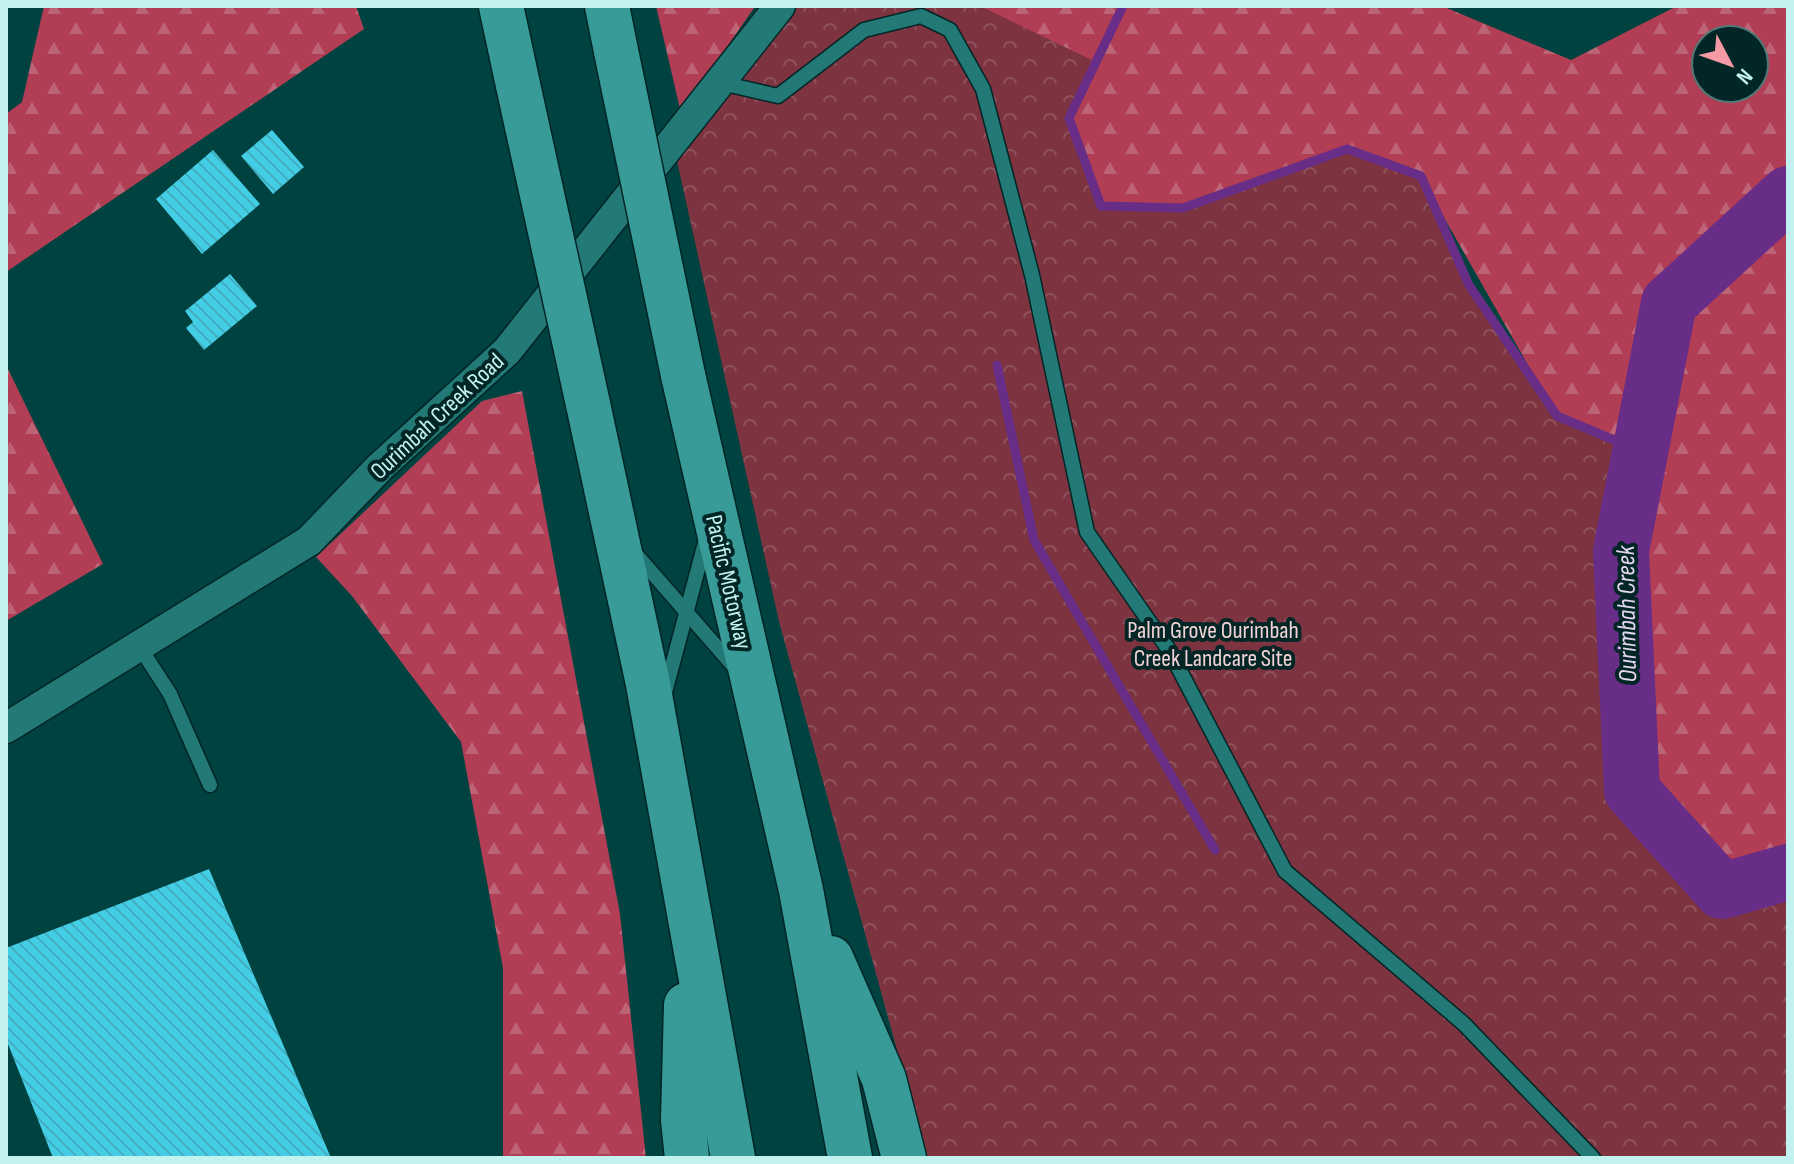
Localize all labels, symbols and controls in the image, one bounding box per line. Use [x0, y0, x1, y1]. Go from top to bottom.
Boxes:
north arrow [1690, 24, 1770, 104]
text: N [1730, 63, 1758, 89]
street label: Ourimbah Creek Road [364, 347, 510, 486]
street label: Pacific Motorway [699, 512, 758, 652]
water label: Ourimbah Creek [1611, 544, 1644, 683]
park label: Palm Grove Ourimbah Creek Landcare Site [1127, 616, 1299, 673]

